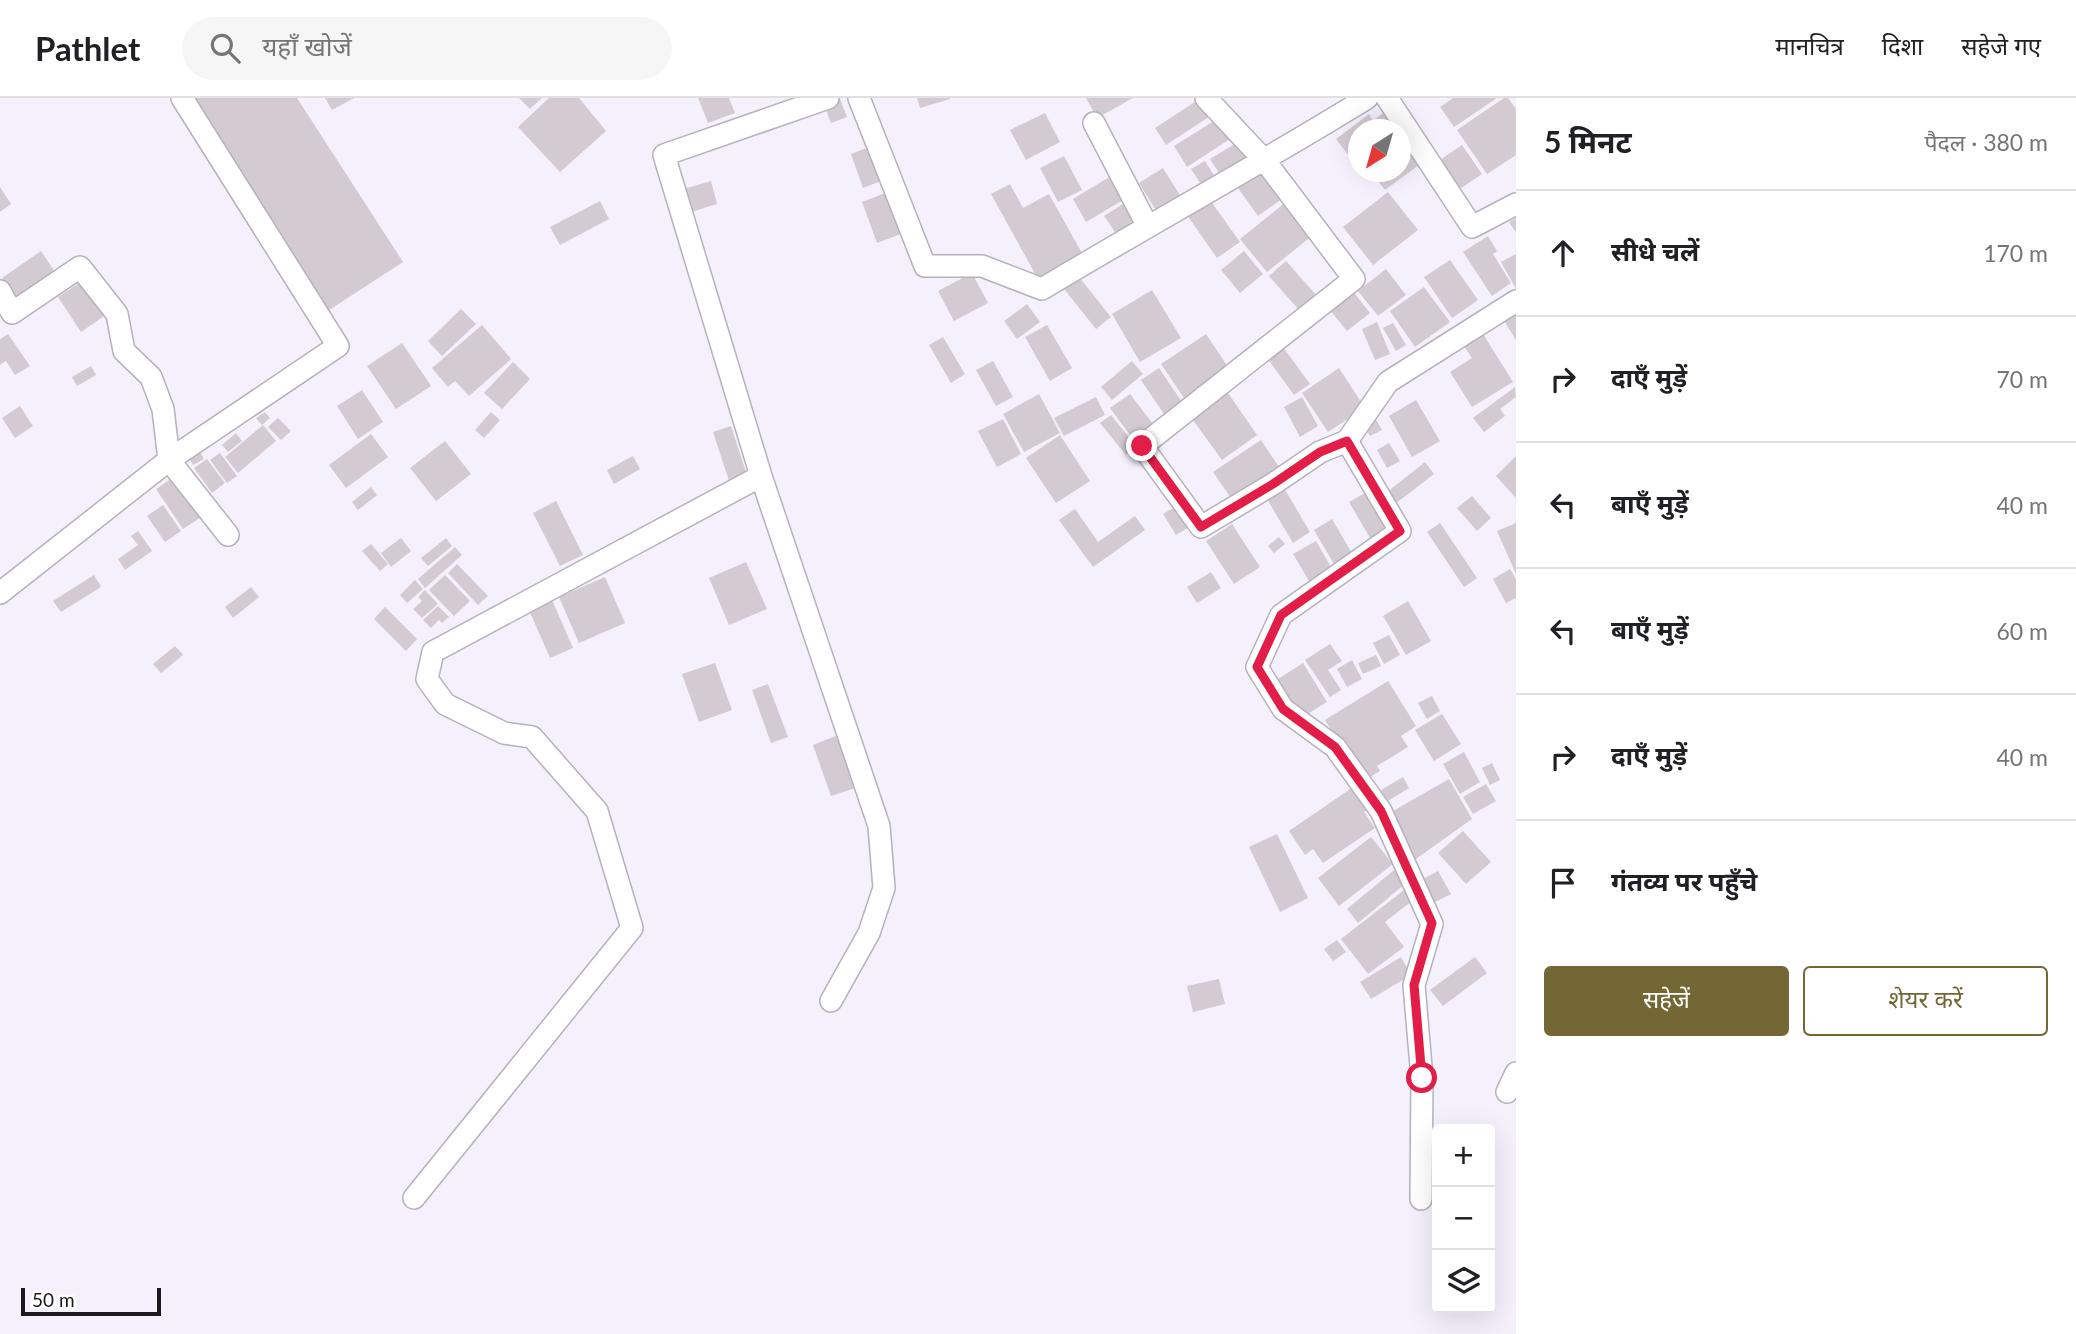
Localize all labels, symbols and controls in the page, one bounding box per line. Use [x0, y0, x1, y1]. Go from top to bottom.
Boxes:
search box [182, 17, 672, 80]
text: Pathlet [35, 28, 140, 68]
icon: search [206, 29, 244, 67]
text: यहाँ खोजें [262, 30, 352, 62]
text: मानचित्र [1775, 31, 1844, 60]
text: दिशा [1882, 31, 1923, 60]
text: सहेजे गए [1961, 31, 2041, 60]
north arrow [1348, 119, 1411, 182]
text: 5 मिनट [1544, 123, 1632, 159]
text: पैदल · 380 m [1925, 128, 2048, 156]
icon: ahead [1544, 234, 1582, 272]
text: सीधे चलें [1611, 235, 1699, 267]
text: 170 m [1983, 239, 2048, 267]
icon: right [1544, 360, 1582, 398]
text: दाएँ मुड़ें [1611, 361, 1687, 393]
text: 70 m [1997, 365, 2048, 393]
route end [1126, 430, 1157, 461]
icon: left [1544, 486, 1582, 524]
text: बाएँ मुड़ें [1611, 487, 1689, 519]
text: 40 m [1997, 491, 2048, 519]
icon: left [1544, 612, 1582, 650]
text: बाएँ मुड़ें [1611, 613, 1689, 645]
text: 60 m [1997, 617, 2048, 645]
icon: right [1544, 738, 1582, 776]
text: दाएँ मुड़ें [1611, 739, 1687, 771]
text: 40 m [1997, 743, 2048, 771]
icon: arrive [1544, 864, 1582, 902]
text: गंतव्य पर पहुँचे [1611, 865, 1757, 897]
button: सहेजें [1544, 966, 1789, 1036]
button: शेयर करें [1803, 966, 2048, 1036]
route start [1406, 1062, 1437, 1093]
map controls [1432, 1124, 1495, 1313]
button: + [1432, 1124, 1495, 1187]
button: − [1432, 1187, 1495, 1250]
button: layers [1432, 1250, 1495, 1313]
scale bar [21, 1285, 161, 1317]
text: 50 m [32, 1288, 75, 1311]

